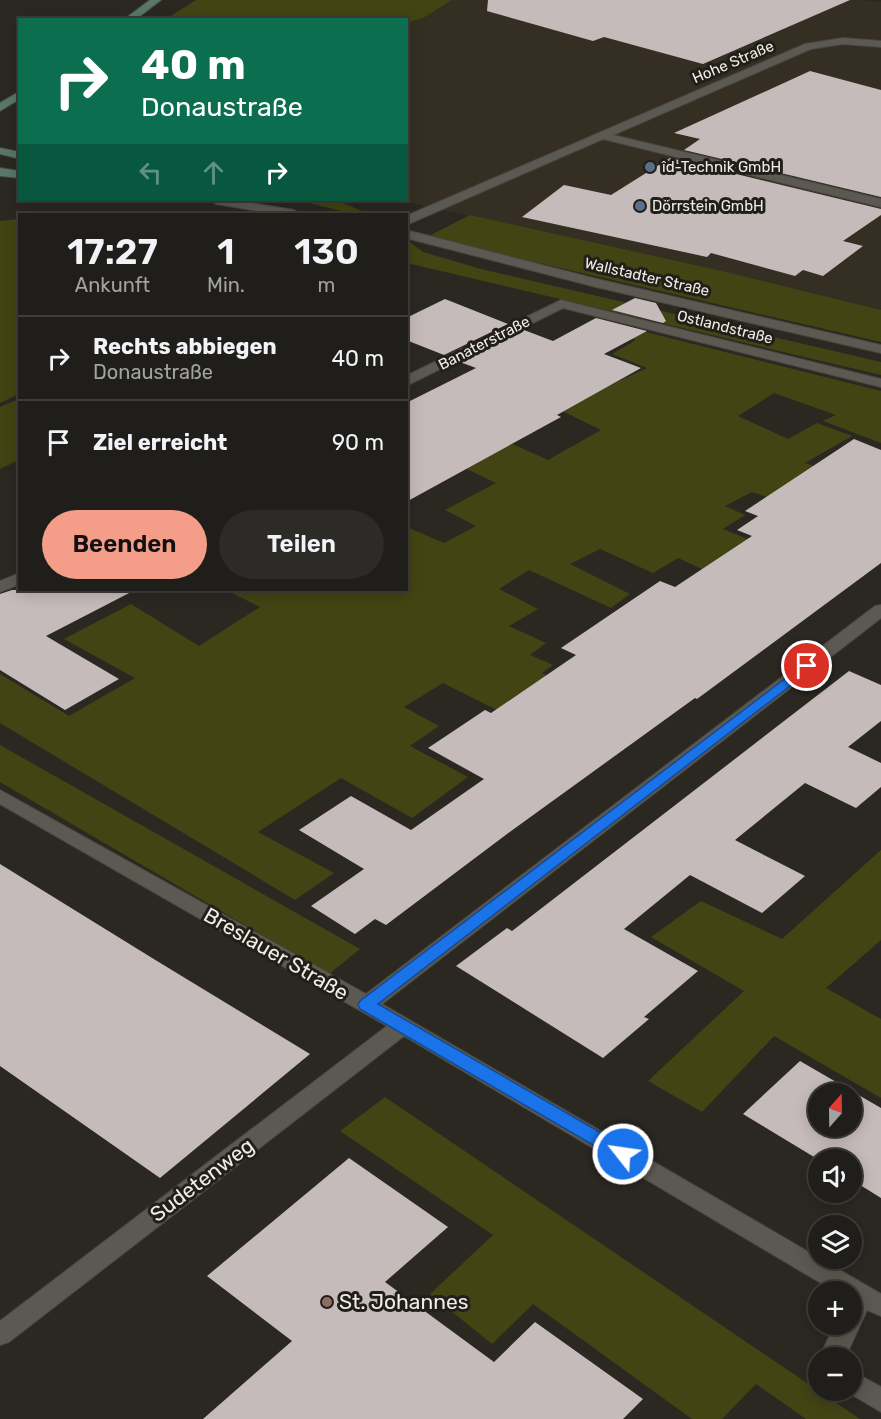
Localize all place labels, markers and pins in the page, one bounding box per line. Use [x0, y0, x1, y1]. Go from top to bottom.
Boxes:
place label: îd-Technik GmbH [661, 158, 781, 176]
marker: îd-Technik GmbH [643, 160, 657, 174]
place label: Dörrstein GmbH [652, 197, 764, 215]
marker: Dörrstein GmbH [633, 199, 647, 213]
pin [781, 640, 832, 691]
place label: St. Johannes [339, 1289, 468, 1314]
marker: St. Johannes [320, 1295, 334, 1309]

